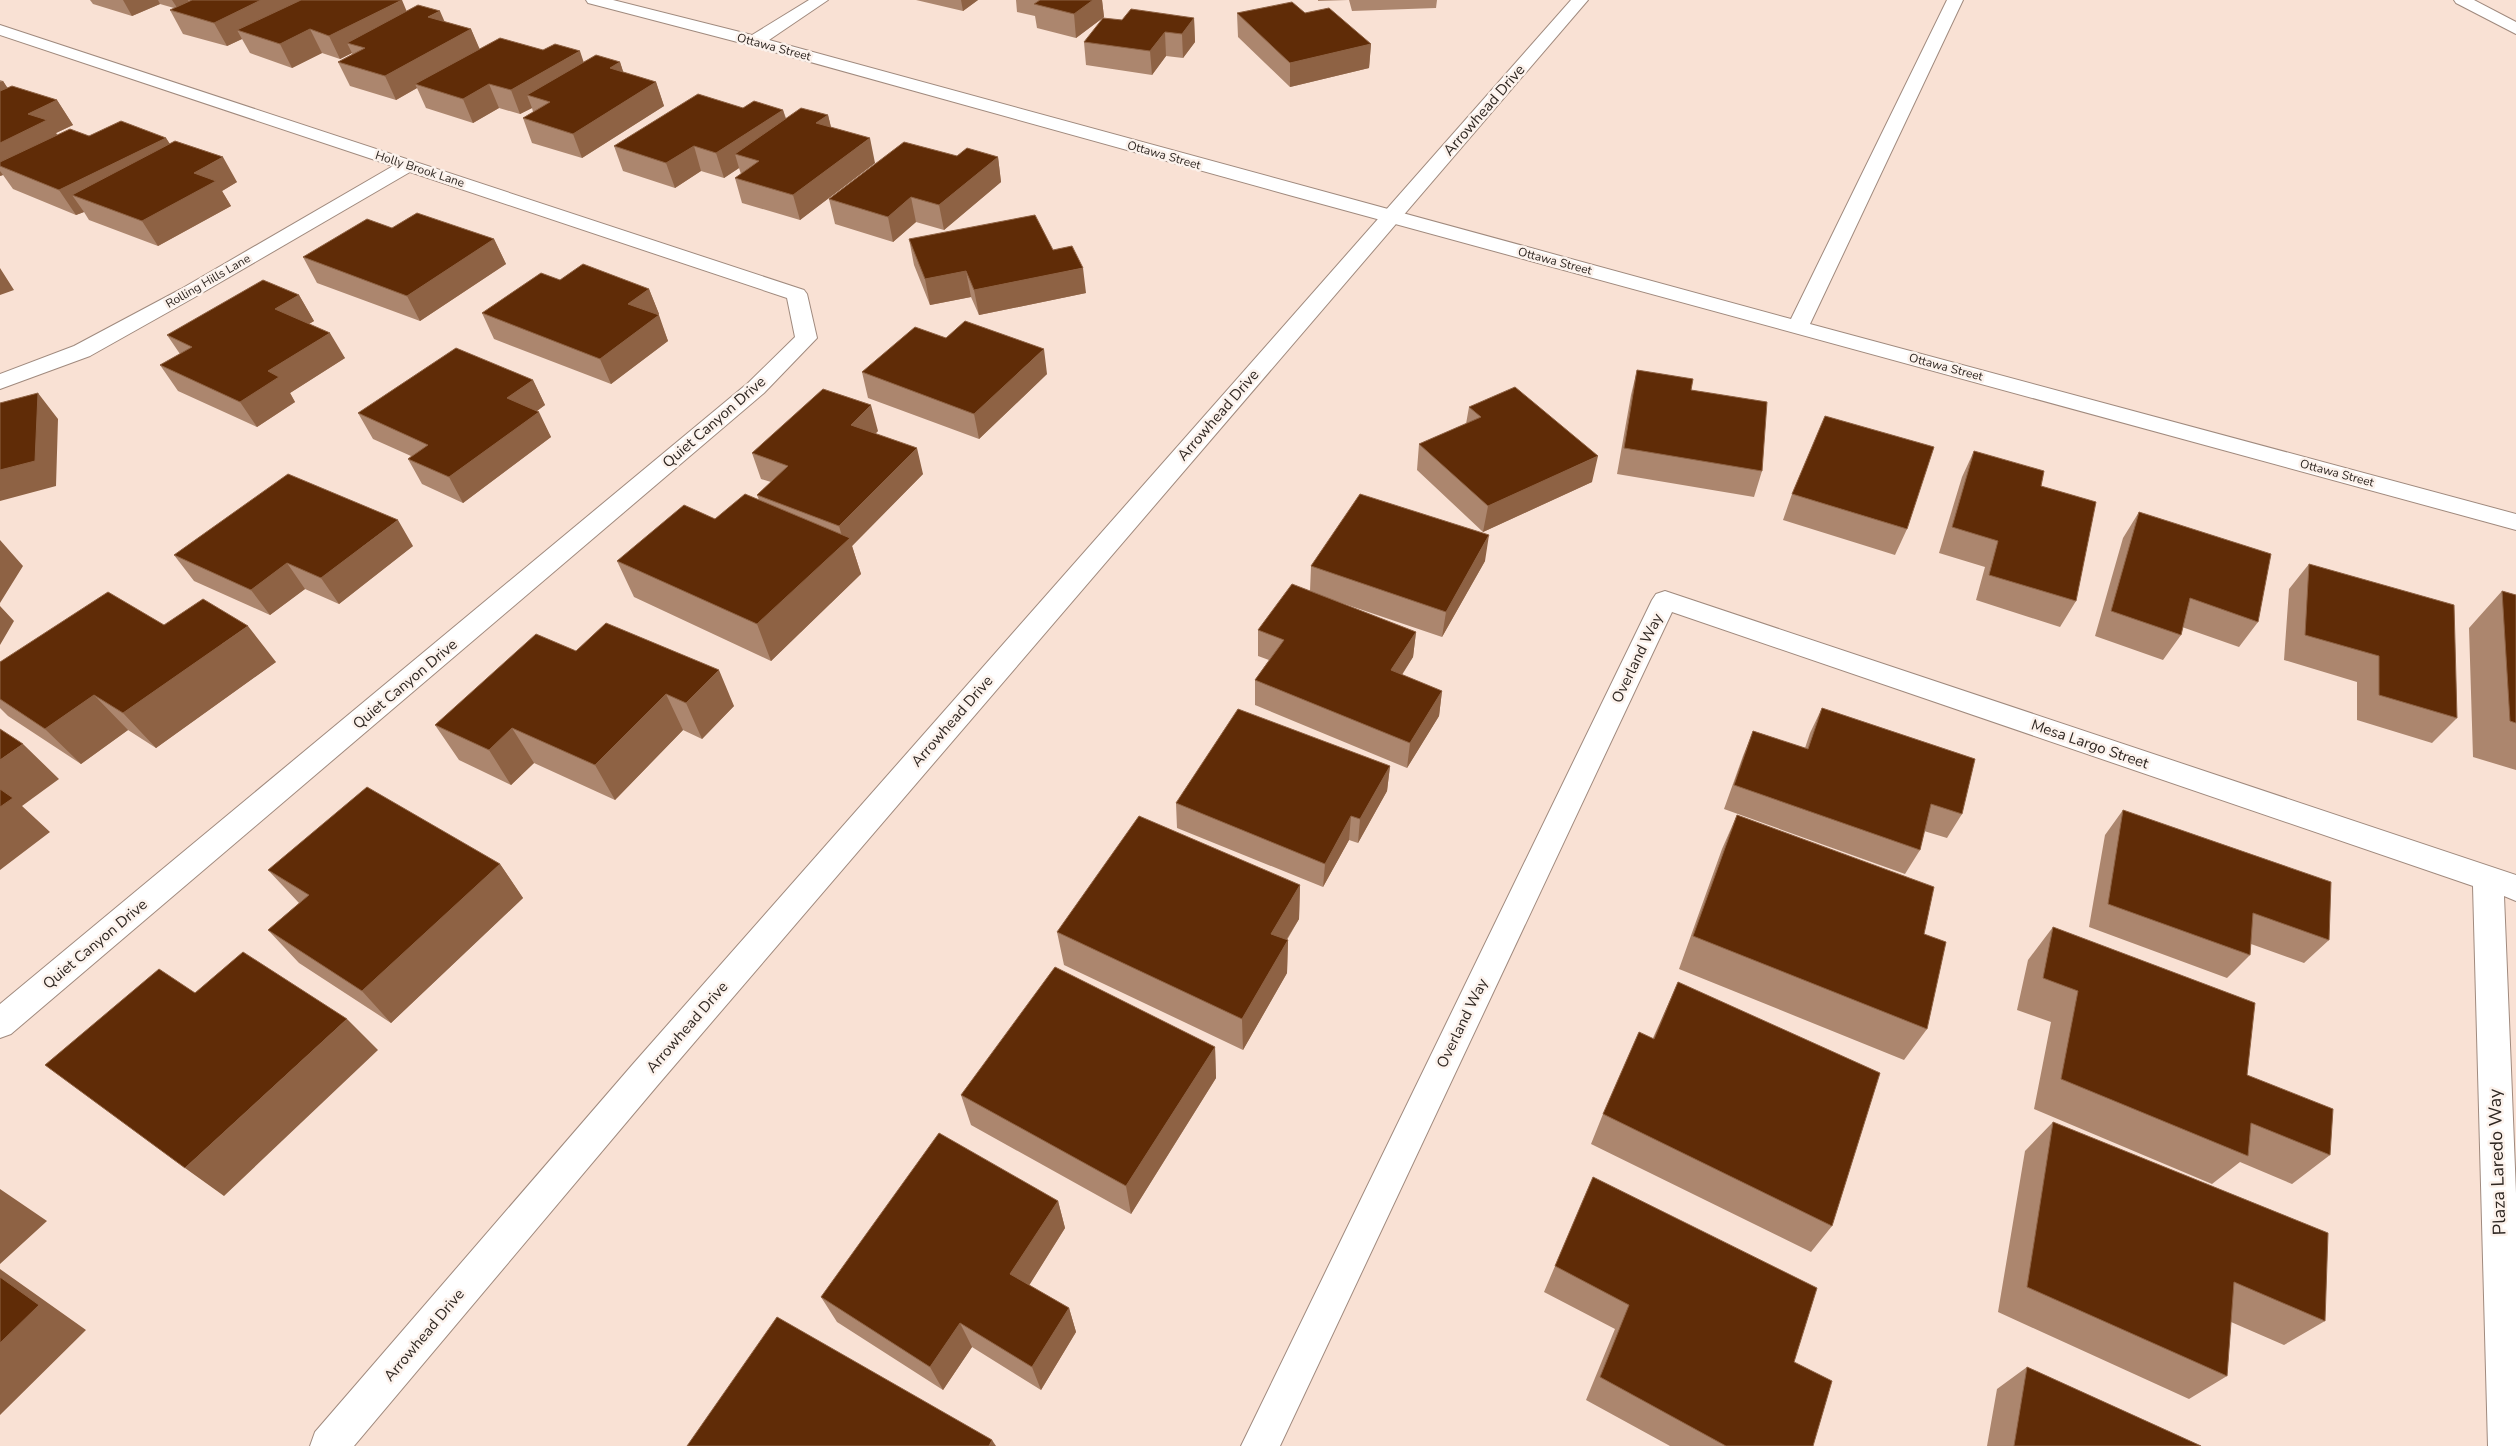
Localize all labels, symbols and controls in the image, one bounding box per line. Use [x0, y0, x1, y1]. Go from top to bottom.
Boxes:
street label: Ottawa Street [735, 29, 814, 65]
street label: Arrowhead Drive [1439, 60, 1529, 160]
street label: Ottawa Street [1125, 137, 1203, 173]
street label: Holly Brook Lane [373, 147, 467, 191]
street label: Ottawa Street [1516, 243, 1595, 279]
street label: Rolling Hills Lane [163, 250, 253, 312]
street label: Ottawa Street [1907, 349, 1986, 385]
street label: Arrowhead Drive [1173, 365, 1263, 465]
street label: Quiet Canyon Drive [658, 372, 770, 472]
street label: Ottawa Street [2298, 455, 2377, 491]
street label: Overland Way [1607, 610, 1667, 706]
street label: Quiet Canyon Drive [349, 634, 461, 734]
street label: Arrowhead Drive [907, 671, 997, 771]
street label: Mesa Largo Street [2029, 715, 2152, 774]
street label: Quiet Canyon Drive [39, 894, 151, 994]
street label: Overland Way [1432, 975, 1492, 1071]
street label: Arrowhead Drive [642, 977, 732, 1077]
street label: Plaza Laredo Way [2482, 1088, 2512, 1236]
street label: Arrowhead Drive [379, 1284, 469, 1385]

